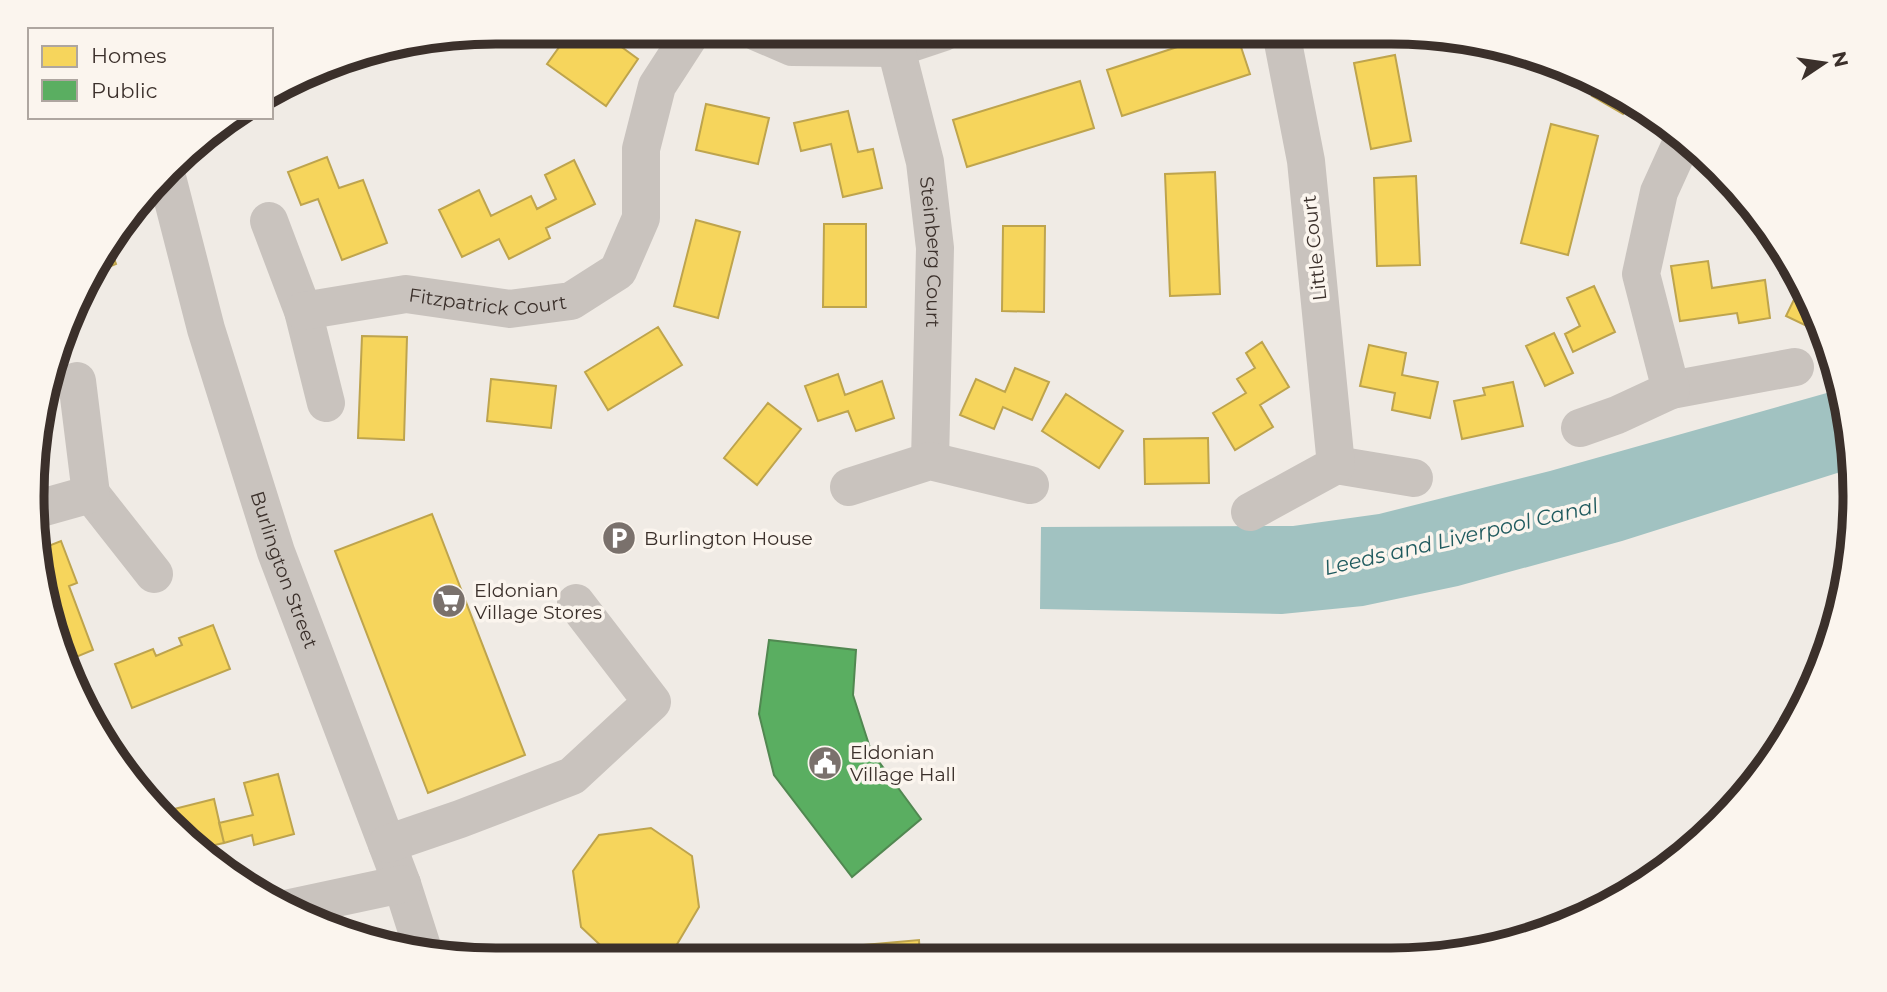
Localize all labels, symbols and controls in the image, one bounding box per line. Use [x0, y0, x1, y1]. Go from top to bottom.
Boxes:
legend [28, 28, 273, 119]
north arrow [1789, 28, 1859, 98]
text: Homes [91, 43, 166, 68]
text: N [1827, 49, 1853, 69]
text: Public [91, 78, 158, 103]
street label: Steinberg Court [915, 175, 946, 328]
street label: Little Court [1297, 194, 1331, 302]
street label: Fitzpatrick Court [407, 284, 568, 321]
street label: Burlington Street [246, 488, 323, 652]
water label: Leeds and Liverpool Canal [1321, 493, 1601, 580]
parking icon: Burlington House [600, 519, 638, 557]
place label: Burlington House [644, 527, 813, 550]
place label: Eldonian Village Stores [474, 579, 602, 624]
supermarket icon: Eldonian Village Stores [430, 582, 468, 620]
place label: Eldonian Village Hall [850, 741, 956, 786]
public building icon: Eldonian Village Hall [806, 744, 844, 782]

